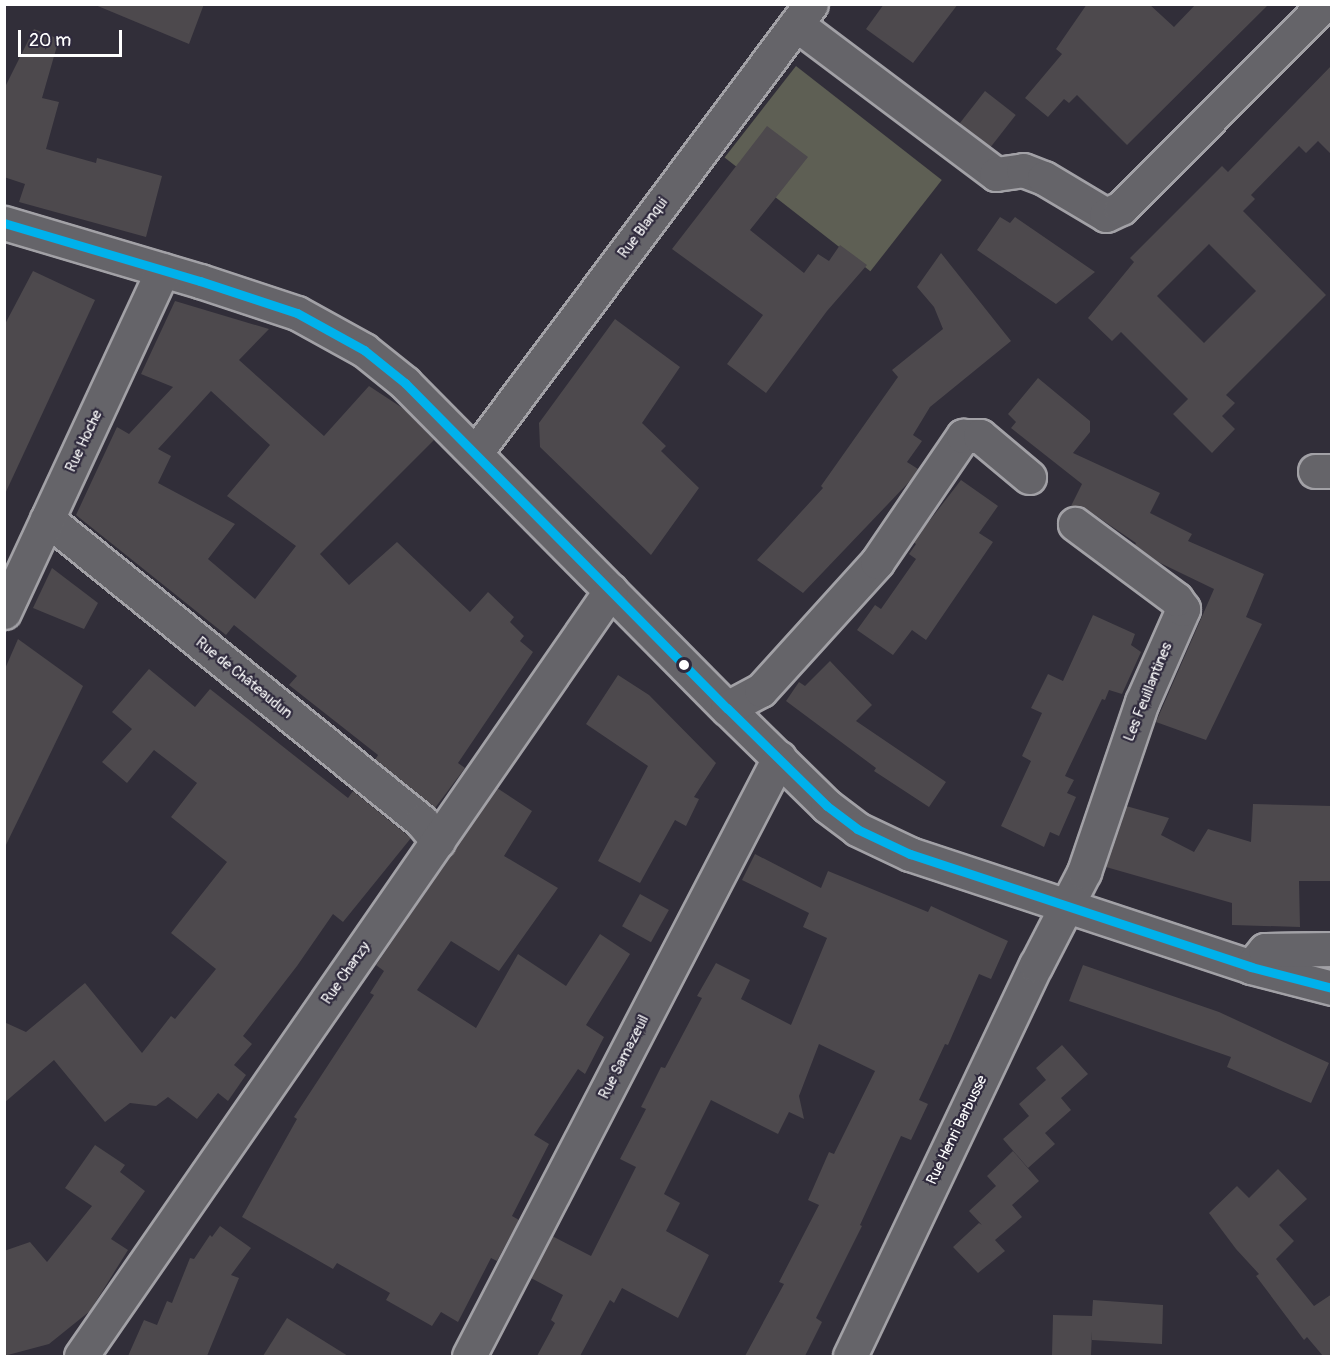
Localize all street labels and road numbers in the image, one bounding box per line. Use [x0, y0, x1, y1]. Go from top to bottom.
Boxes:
street label: Rue Blanqui [614, 194, 672, 262]
street label: Rue Hoche [62, 407, 106, 475]
street label: Rue de Châteaudun [192, 633, 296, 723]
street label: Les Feuillantines [1120, 640, 1176, 744]
street label: Rue Chanzy [318, 938, 374, 1008]
street label: Rue Samazeuil [595, 1012, 653, 1102]
street label: Rue Henri Barbusse [923, 1072, 991, 1188]

